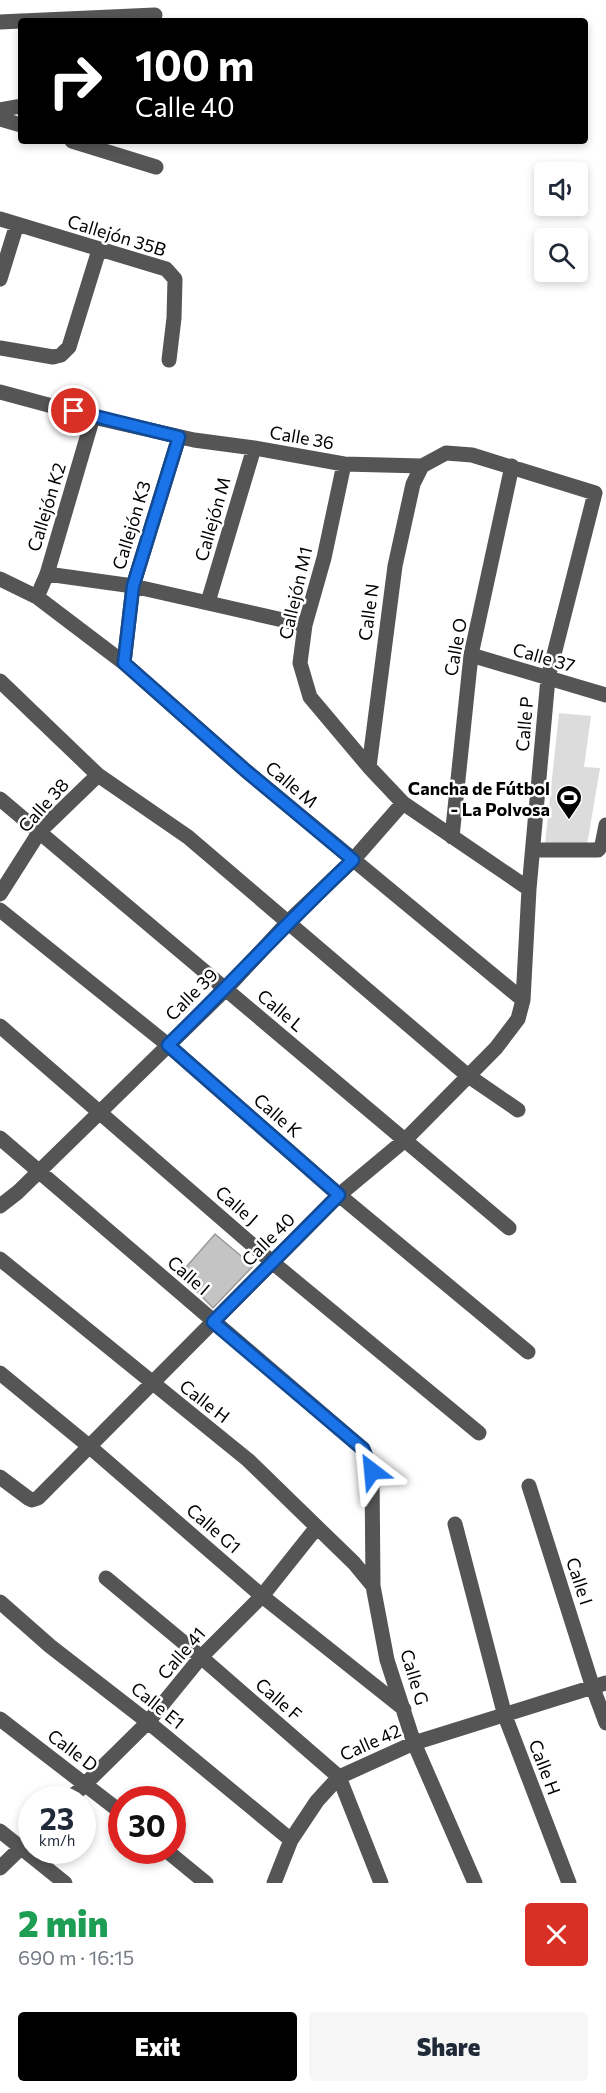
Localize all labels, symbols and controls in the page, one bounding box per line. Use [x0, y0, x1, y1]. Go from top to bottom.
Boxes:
text: 100 m [135, 38, 255, 90]
icon: right [36, 42, 114, 120]
text: Calle 40 [135, 90, 235, 123]
map controls [534, 162, 588, 282]
button: sound [534, 162, 588, 216]
street label: Callejón 35B [65, 210, 169, 260]
button: search [534, 228, 588, 282]
pin [48, 385, 99, 436]
icon: arrive [57, 394, 90, 427]
street label: Calle 36 [268, 421, 336, 453]
street label: Callejón K2 [22, 460, 70, 554]
street label: Callejón M [189, 474, 235, 564]
street label: Callejón K3 [107, 478, 155, 572]
street label: Callejón M1 [274, 545, 316, 641]
street label: Calle N [353, 582, 383, 642]
street label: Calle O [439, 616, 471, 678]
street label: Calle 37 [510, 638, 578, 676]
street label: Calle P [511, 696, 537, 752]
street label: Calle M [262, 756, 322, 812]
street label: Calle 38 [13, 773, 73, 837]
place label: Cancha de Fútbol - La Polvosa [408, 777, 550, 820]
sports icon: Cancha de Fútbol - La Polvosa [554, 783, 584, 821]
street label: Calle 39 [160, 963, 222, 1025]
street label: Calle L [253, 984, 309, 1036]
street label: Calle K [250, 1088, 306, 1142]
street label: Calle J [211, 1181, 263, 1229]
street label: Calle 40 [237, 1208, 299, 1270]
street label: Calle I [163, 1251, 215, 1299]
street label: Calle H [176, 1375, 234, 1427]
position arrow [340, 1439, 404, 1503]
street label: Calle G1 [182, 1498, 246, 1558]
street label: Calle I [562, 1554, 598, 1608]
street label: Calle 41 [152, 1622, 210, 1684]
street label: Calle G [396, 1647, 434, 1707]
street label: Calle F [251, 1673, 307, 1725]
street label: Calle E1 [127, 1677, 189, 1733]
street label: Calle 42 [336, 1719, 404, 1765]
street label: Calle D [44, 1724, 102, 1776]
street label: Calle H [524, 1736, 566, 1798]
speed limit sign: 30 [108, 1786, 186, 1864]
text: 23 [40, 1799, 74, 1836]
text: km/h [39, 1831, 75, 1849]
text: 2 min [18, 1900, 108, 1944]
button: close [525, 1903, 588, 1966]
text: 690 m · 16:15 [18, 1945, 134, 1969]
button: Exit [18, 2012, 297, 2081]
button: Share [309, 2012, 588, 2081]

